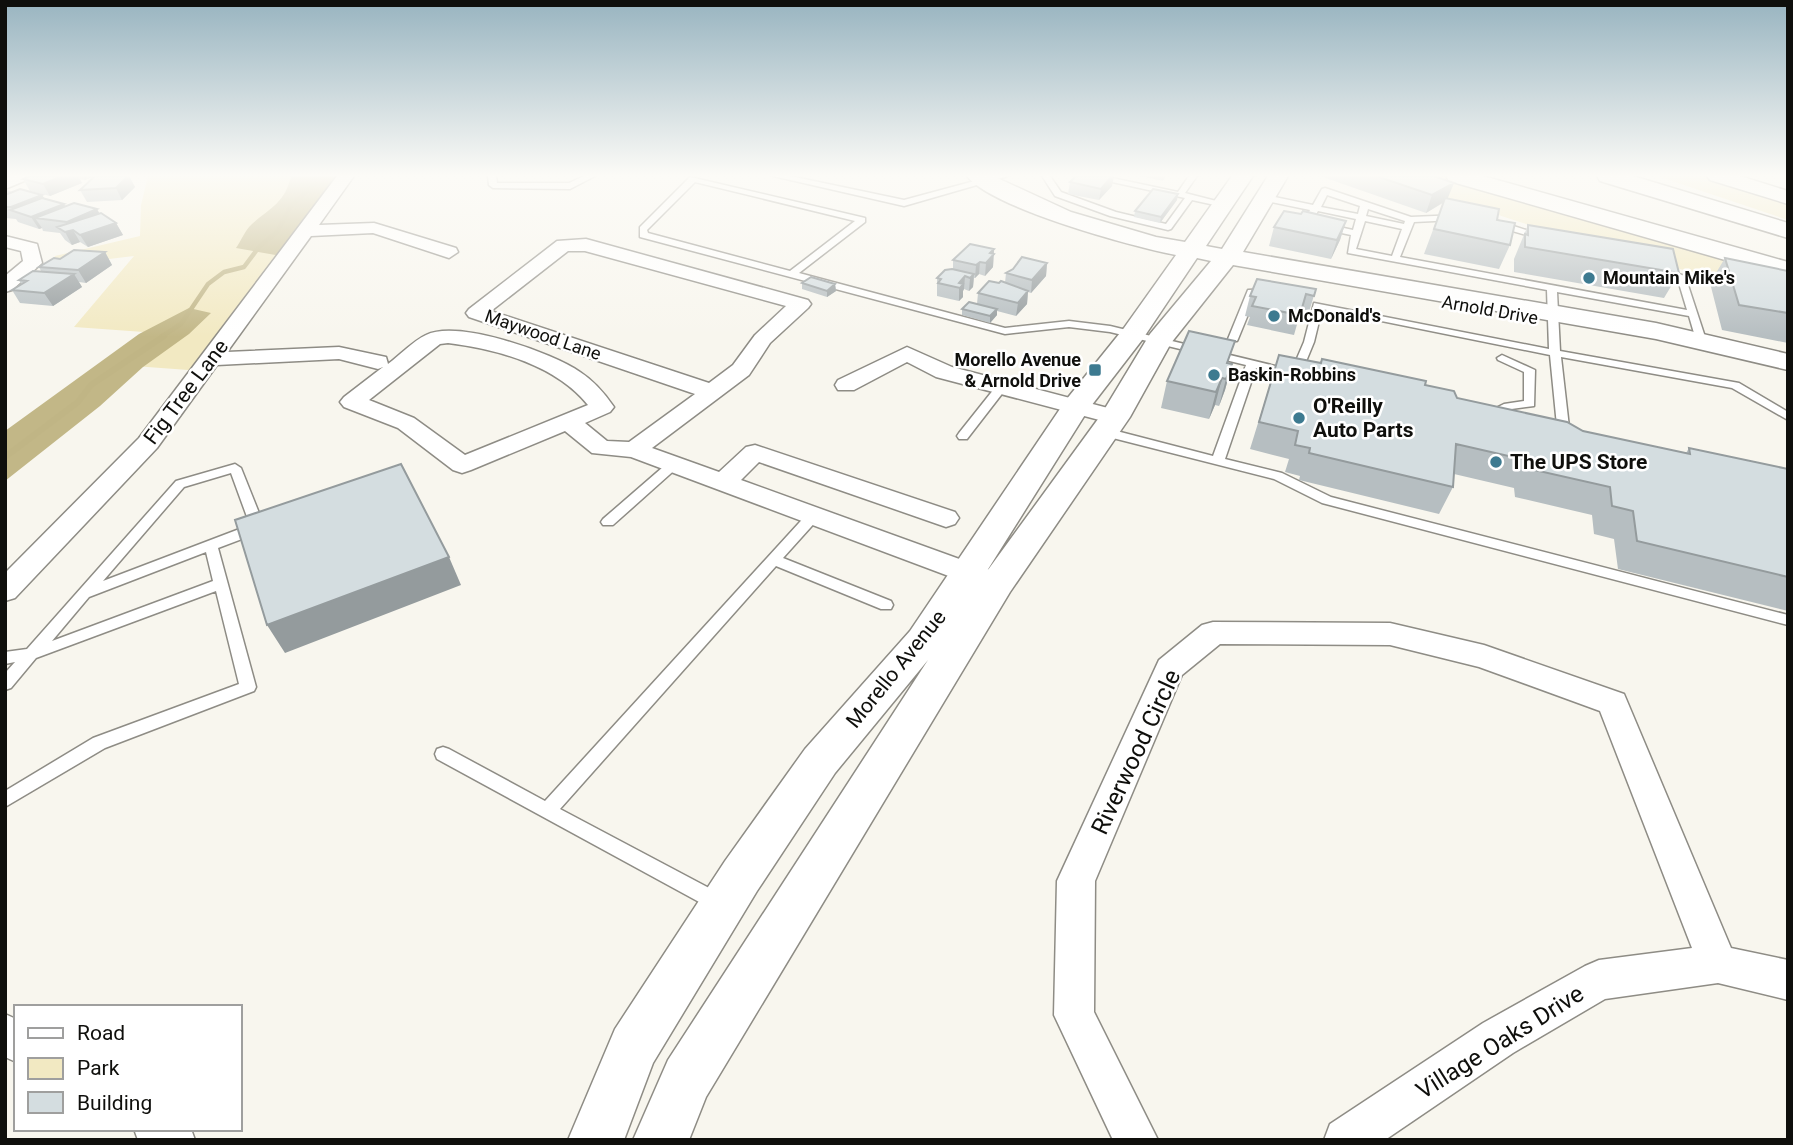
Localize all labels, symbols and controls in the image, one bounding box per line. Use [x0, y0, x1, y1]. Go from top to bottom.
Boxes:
place label: Mountain Mike's [1603, 267, 1735, 288]
marker: Mountain Mike's [1581, 270, 1597, 286]
street label: Arnold Drive [1440, 291, 1540, 328]
street label: Maywood Lane [482, 305, 604, 364]
place label: McDonald's [1288, 305, 1381, 326]
marker: McDonald's [1266, 308, 1282, 324]
street label: Fig Tree Lane [139, 335, 233, 449]
place label: Morello Avenue & Arnold Drive [955, 349, 1081, 391]
marker: Morello Avenue & Arnold Drive [1087, 362, 1103, 378]
place label: Baskin-Robbins [1228, 364, 1356, 385]
marker: Baskin-Robbins [1206, 367, 1222, 383]
place label: O'Reilly Auto Parts [1313, 394, 1414, 442]
marker: O'Reilly Auto Parts [1291, 410, 1307, 426]
place label: The UPS Store [1510, 450, 1647, 474]
marker: The UPS Store [1488, 454, 1504, 470]
street label: Morello Avenue [841, 605, 951, 733]
street label: Riverwood Circle [1086, 665, 1186, 839]
street label: Village Oaks Drive [1411, 979, 1589, 1105]
legend [14, 1005, 242, 1131]
text: Road [77, 1021, 125, 1045]
text: Park [77, 1056, 120, 1080]
text: Building [77, 1091, 152, 1115]

